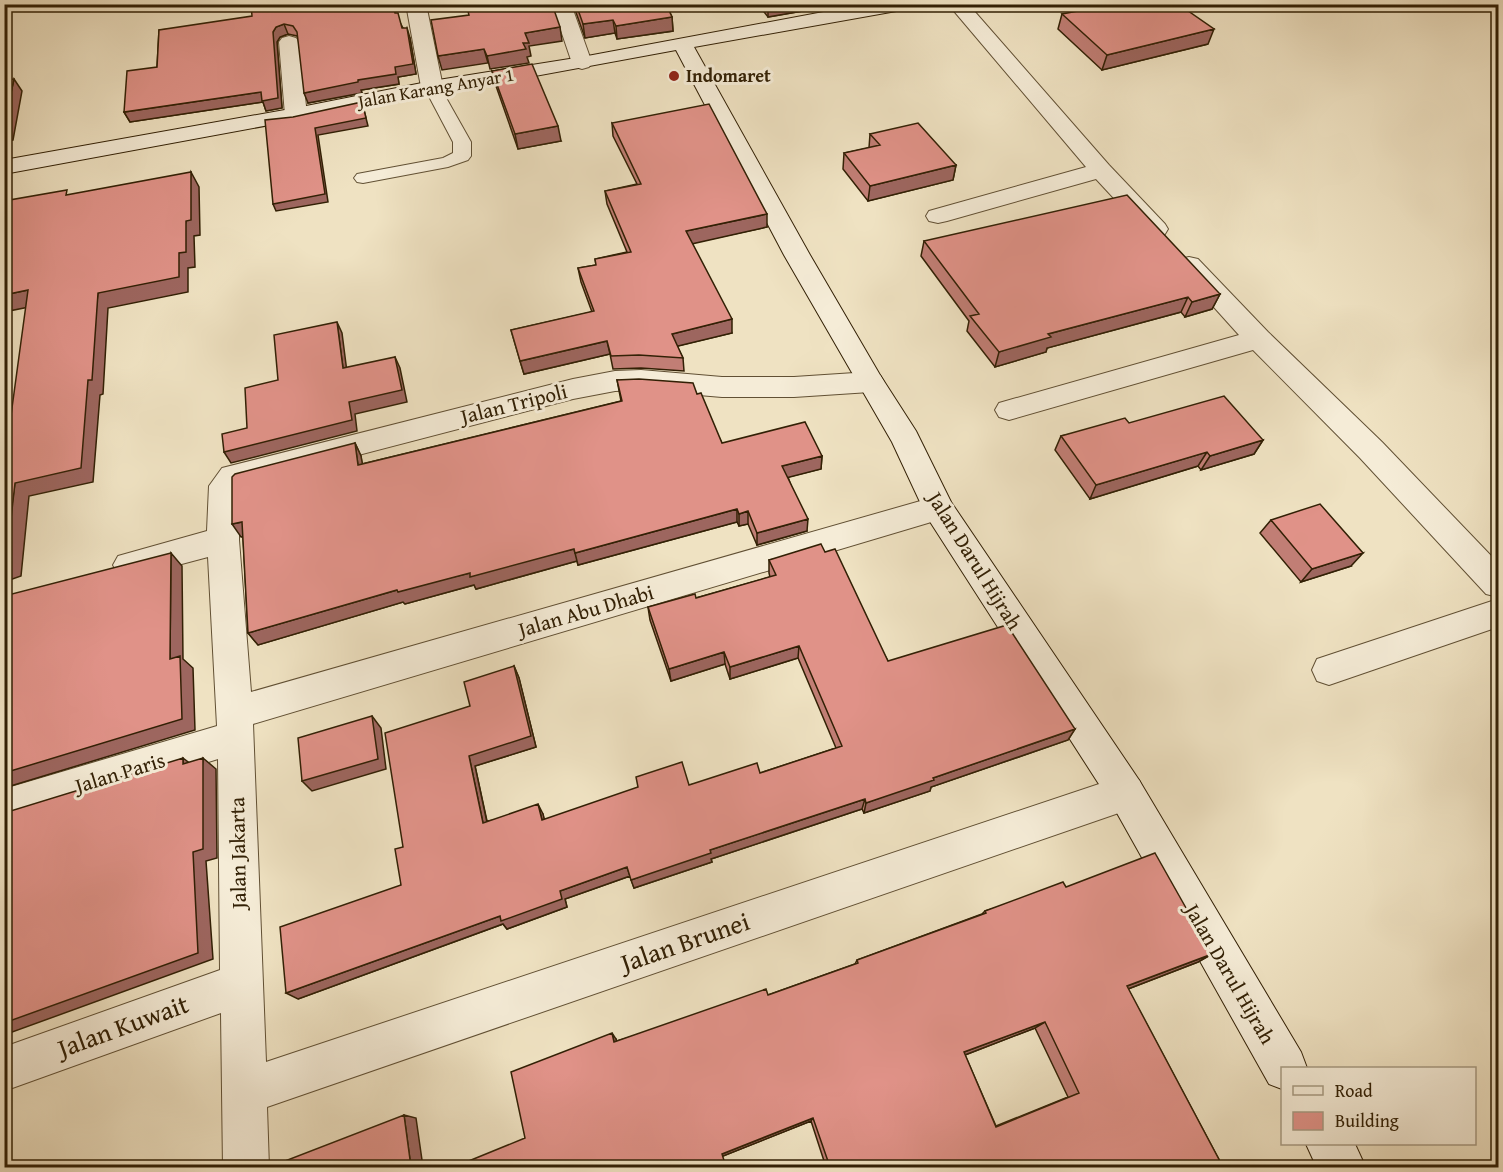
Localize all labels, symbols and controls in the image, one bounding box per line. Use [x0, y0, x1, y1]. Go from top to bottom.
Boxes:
street label: Jalan Karang Anyar 1 [354, 60, 516, 115]
place label: Indomaret [686, 62, 771, 89]
marker: Indomaret [667, 69, 681, 83]
street label: Jalan Tripoli [454, 375, 571, 432]
street label: Jalan Darul Hijrah [919, 483, 1030, 636]
street label: Jalan Abu Dhabi [512, 576, 657, 645]
street label: Jalan Paris [68, 744, 169, 802]
street label: Jalan Jakarta [221, 797, 254, 912]
street label: Jalan Darul Hijrah [1176, 895, 1283, 1050]
street label: Jalan Brunei [612, 901, 755, 983]
street label: Jalan Kuwait [49, 984, 194, 1068]
legend [1281, 1067, 1476, 1145]
text: Road [1335, 1077, 1373, 1104]
text: Building [1335, 1107, 1399, 1134]

